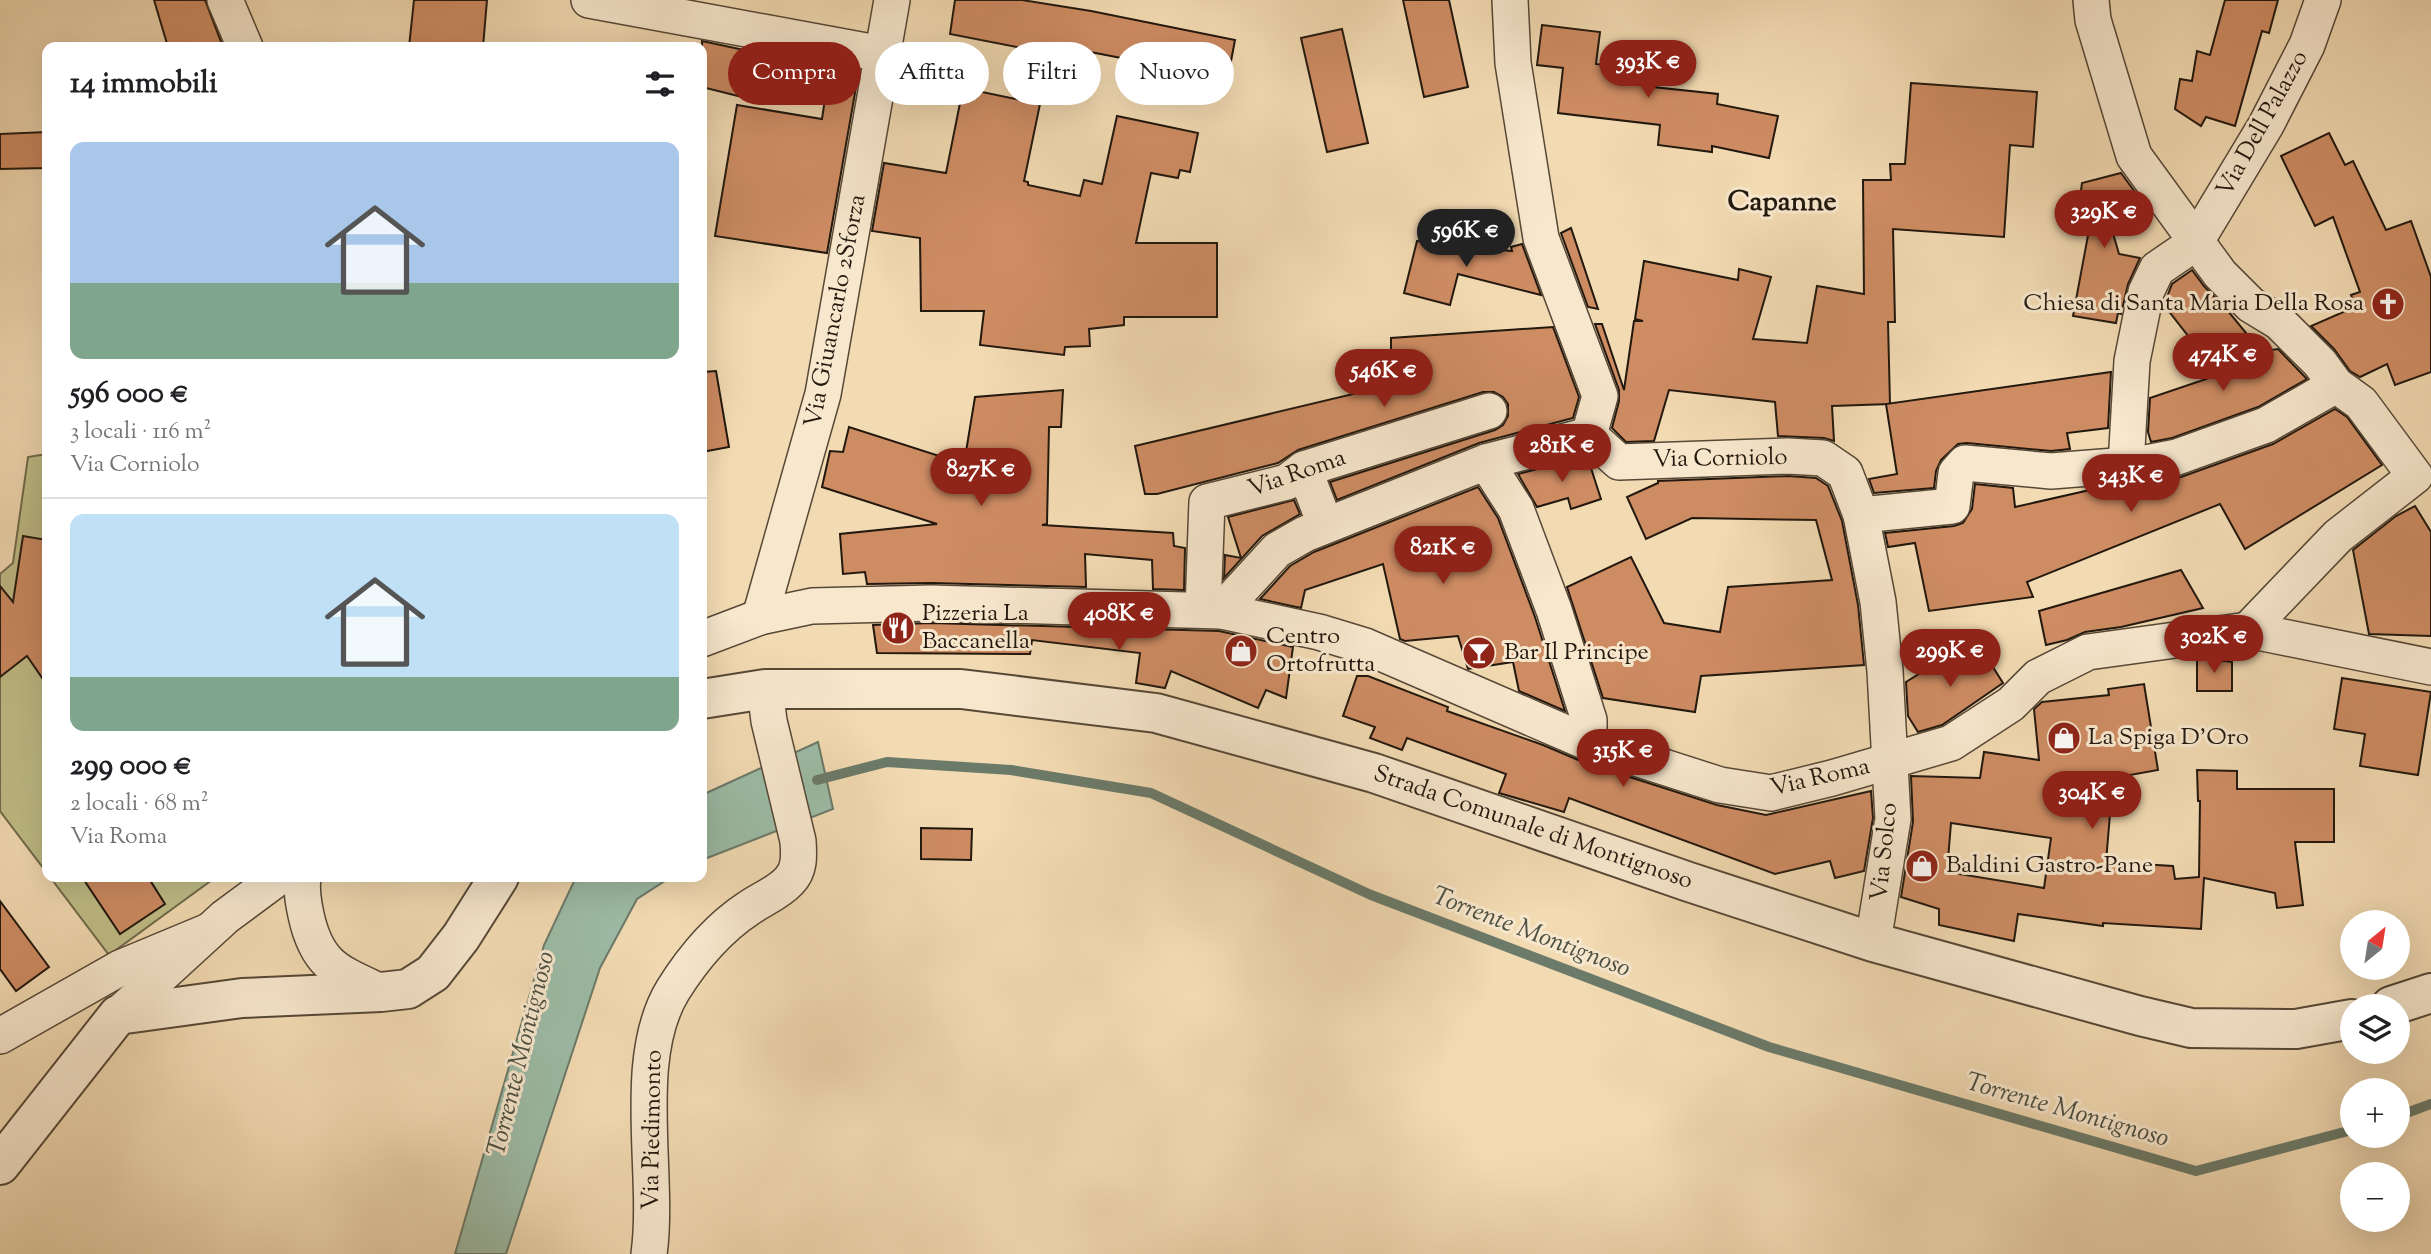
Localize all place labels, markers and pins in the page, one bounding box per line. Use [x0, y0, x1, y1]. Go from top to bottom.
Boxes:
pin: 393K € [1591, 41, 1705, 100]
pin: 329K € [2047, 190, 2161, 250]
pin: 596K € [1409, 210, 1523, 269]
church icon: Chiesa di Santa Maria Della Rosa [2369, 285, 2407, 323]
place label: Chiesa di Santa Maria Della Rosa [2023, 287, 2364, 321]
pin: 474K € [2166, 334, 2280, 393]
pin: 546K € [1327, 350, 1441, 409]
pin: 281K € [1505, 424, 1619, 484]
pin: 827K € [924, 448, 1038, 508]
pin: 343K € [2074, 454, 2188, 514]
pin: 821K € [1386, 526, 1500, 586]
pin: 408K € [1062, 592, 1176, 652]
place label: Pizzeria La Baccanella [922, 597, 1030, 659]
restaurant icon: Pizzeria La Baccanella [879, 609, 917, 647]
pin: 302K € [2157, 616, 2271, 675]
place label: Centro Ortofrutta [1266, 620, 1375, 682]
pin: 299K € [1893, 630, 2007, 689]
shop icon: Centro Ortofrutta [1222, 632, 1260, 670]
bar icon: Bar Il Principe [1460, 634, 1498, 672]
place label: Bar Il Principe [1504, 636, 1649, 670]
shop icon: La Spiga D'Oro [2045, 719, 2083, 757]
place label: La Spiga D'Oro [2088, 721, 2249, 755]
pin: 315K € [1566, 730, 1680, 789]
pin: 304K € [2035, 772, 2149, 831]
shop icon: Baldini Gastro-Pane [1903, 847, 1941, 885]
place label: Baldini Gastro-Pane [1946, 849, 2153, 883]

